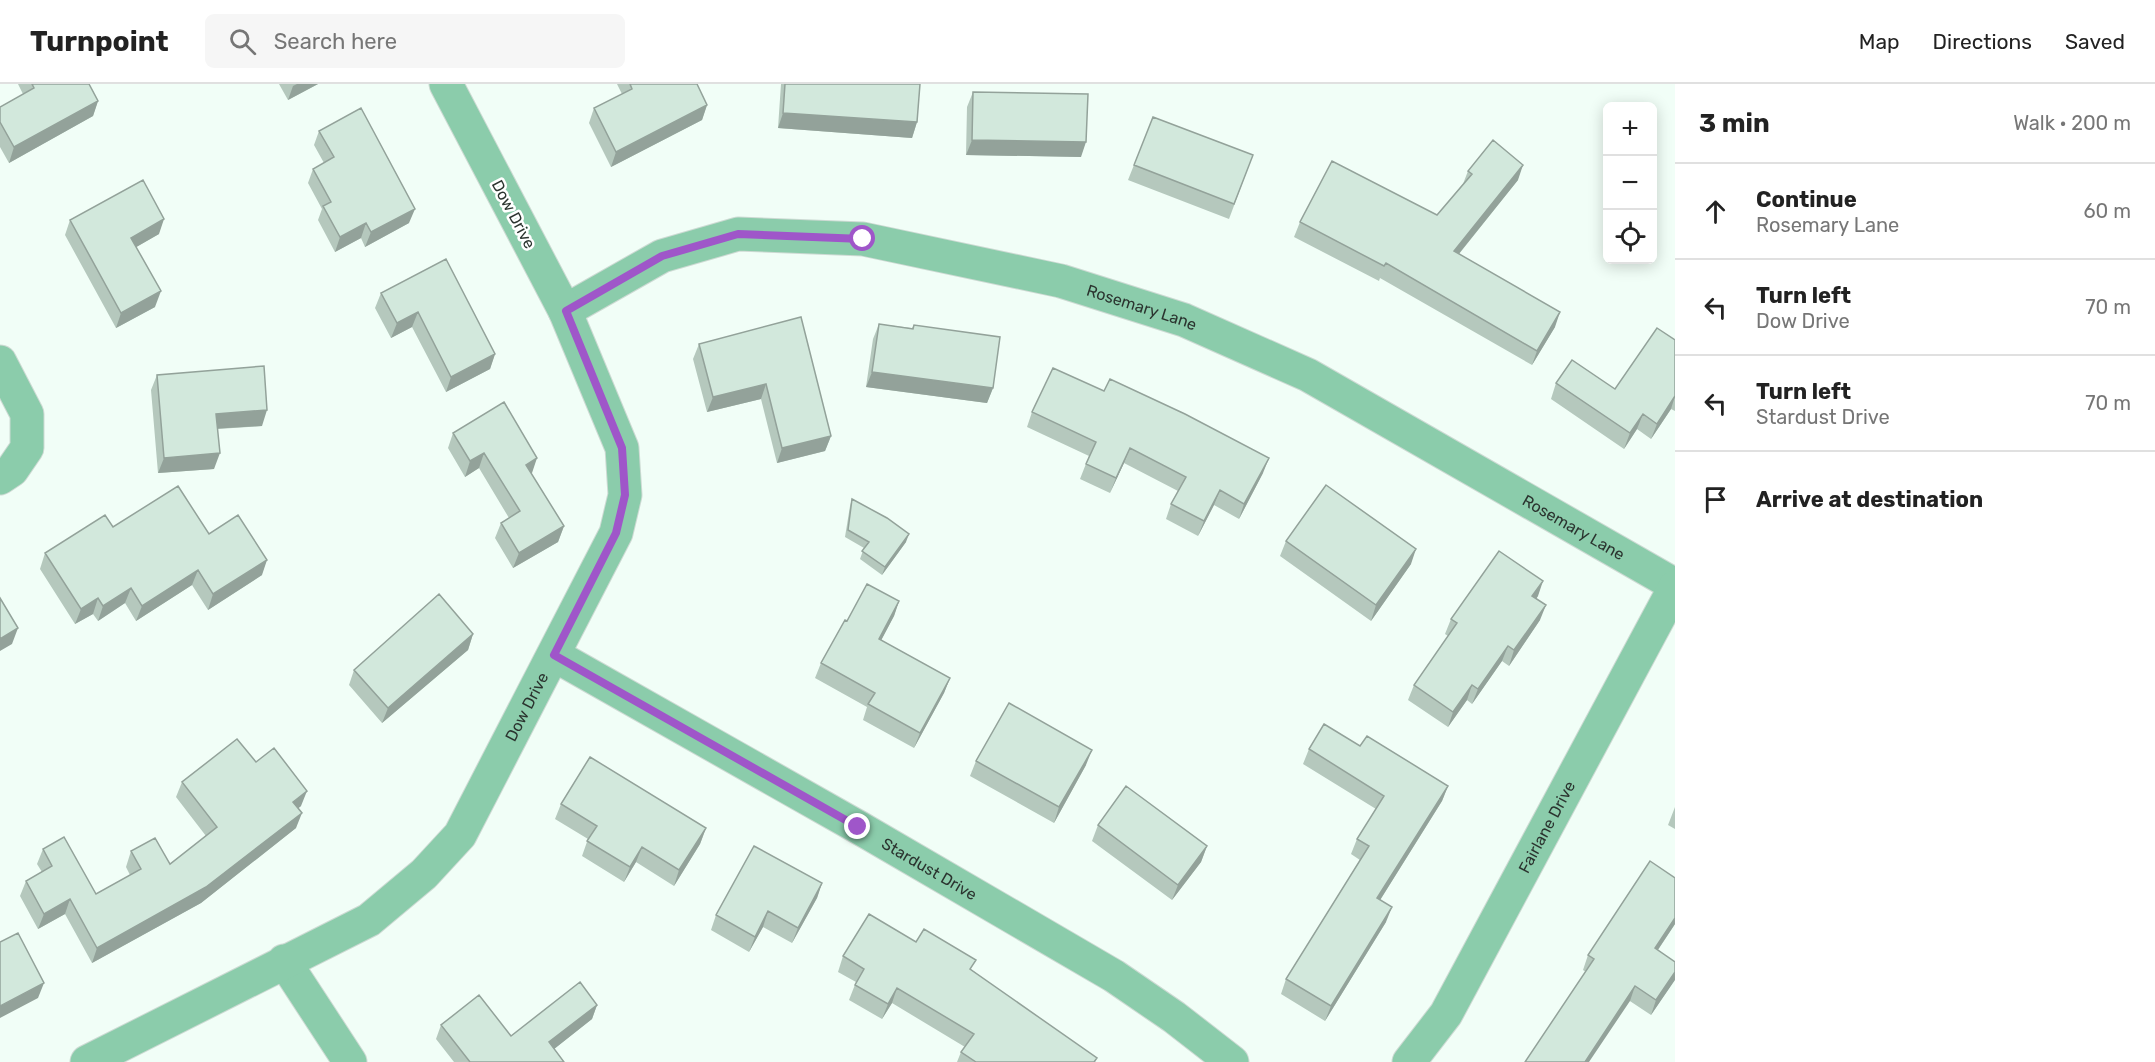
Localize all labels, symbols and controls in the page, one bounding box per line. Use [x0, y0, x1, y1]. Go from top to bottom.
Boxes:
search box [205, 14, 625, 68]
text: Turnpoint [30, 25, 169, 58]
icon: search [226, 25, 259, 58]
text: Search here [274, 28, 397, 55]
text: Map [1859, 29, 1900, 54]
text: Directions [1933, 29, 2032, 54]
text: Saved [2065, 29, 2125, 54]
map controls [1603, 102, 1657, 264]
button: + [1603, 102, 1657, 156]
text: 3 min [1699, 108, 1770, 139]
text: Walk · 200 m [2013, 111, 2131, 135]
button: − [1603, 156, 1657, 210]
street label: Dow Drive [488, 177, 540, 252]
text: Continue [1756, 186, 1857, 213]
icon: ahead [1699, 195, 1732, 228]
text: 60 m [2084, 199, 2131, 223]
button: locate [1603, 210, 1657, 264]
text: Rosemary Lane [1756, 213, 1899, 237]
route start [849, 225, 875, 251]
street label: Rosemary Lane [1084, 281, 1200, 335]
text: Turn left [1756, 282, 1851, 309]
icon: left [1699, 291, 1732, 324]
text: 70 m [2085, 295, 2131, 319]
text: Dow Drive [1756, 309, 1850, 333]
text: Turn left [1756, 378, 1851, 405]
icon: left [1699, 387, 1732, 420]
text: 70 m [2085, 391, 2131, 415]
text: Stardust Drive [1756, 405, 1890, 429]
icon: arrive [1699, 483, 1732, 516]
text: Arrive at destination [1756, 486, 1983, 513]
street label: Rosemary Lane [1519, 491, 1628, 564]
street label: Dow Drive [501, 669, 552, 745]
street label: Fairlane Drive [1514, 778, 1579, 876]
route end [844, 813, 870, 839]
street label: Stardust Drive [878, 834, 980, 904]

